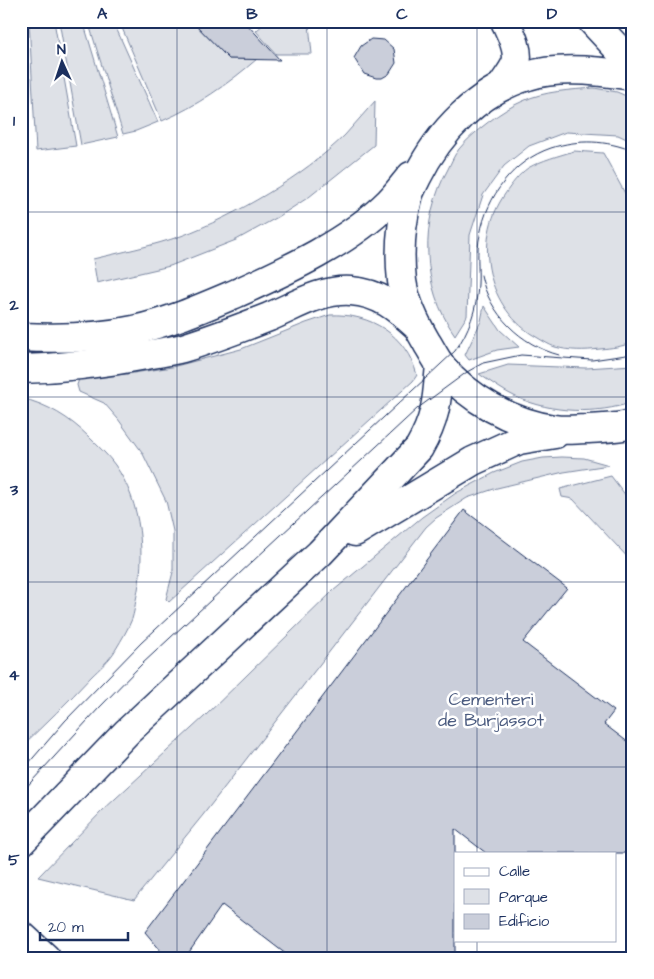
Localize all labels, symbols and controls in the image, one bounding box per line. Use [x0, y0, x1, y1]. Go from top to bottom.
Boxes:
text: A [97, 3, 108, 25]
text: B [246, 3, 258, 25]
text: C [396, 3, 408, 25]
text: D [547, 3, 558, 25]
north arrow [38, 38, 88, 88]
text: N [56, 40, 66, 60]
text: 1 [13, 110, 16, 132]
text: 2 [8, 294, 19, 316]
text: 3 [9, 479, 19, 501]
text: 4 [9, 664, 20, 686]
park label: Cementeri de Burjassot [438, 687, 545, 733]
text: 5 [8, 849, 20, 871]
legend [454, 852, 616, 942]
text: Calle [499, 861, 530, 882]
text: Parque [499, 887, 548, 908]
scale bar [40, 909, 128, 941]
text: Edificio [499, 911, 550, 932]
text: 20 m [48, 917, 84, 938]

